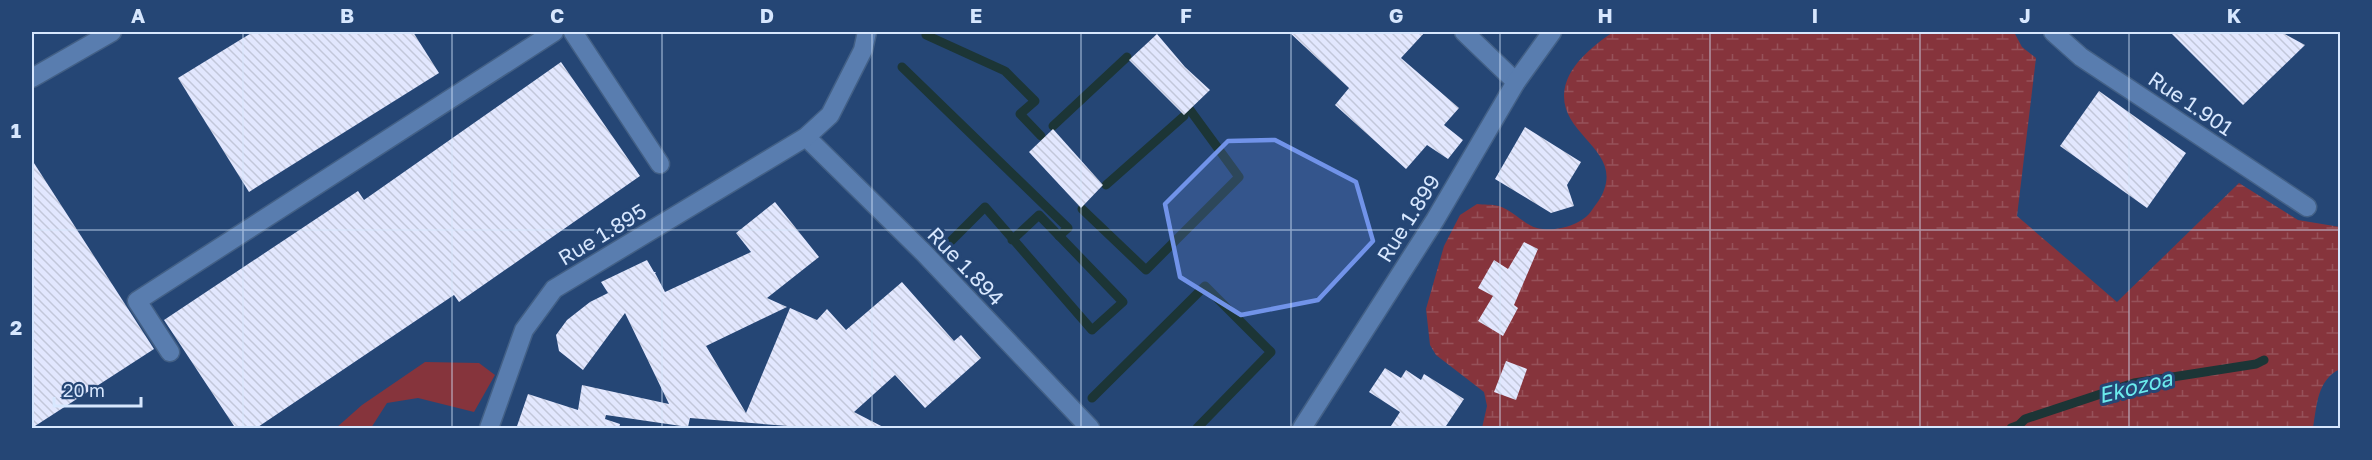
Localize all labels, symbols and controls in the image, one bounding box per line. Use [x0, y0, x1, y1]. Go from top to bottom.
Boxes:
text: A [131, 3, 145, 27]
text: B [340, 3, 354, 27]
text: C [550, 3, 564, 27]
text: D [760, 3, 774, 27]
text: E [970, 3, 982, 27]
text: F [1180, 3, 1192, 27]
text: G [1389, 3, 1403, 27]
text: H [1597, 3, 1613, 27]
text: I [1812, 3, 1818, 27]
text: J [2019, 3, 2031, 27]
text: K [2227, 3, 2242, 27]
street label: Rue 1.901 [2144, 65, 2238, 141]
text: 1 [11, 118, 21, 142]
street label: Rue 1.899 [1371, 169, 1445, 267]
street label: Rue 1.895 [553, 198, 651, 270]
street label: Rue 1.894 [922, 221, 1010, 311]
text: 2 [10, 315, 22, 339]
water label: Ekozoa [2095, 363, 2176, 408]
scale bar [54, 370, 141, 408]
text: 20 m [63, 379, 105, 401]

